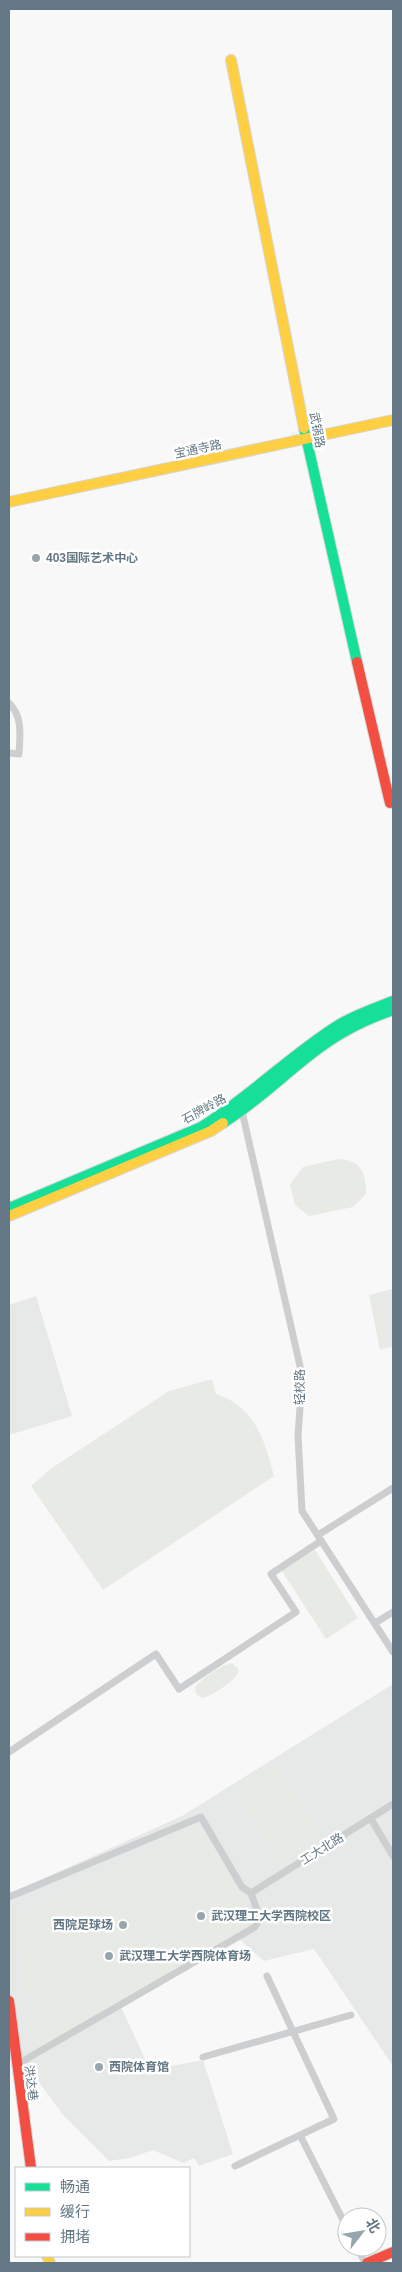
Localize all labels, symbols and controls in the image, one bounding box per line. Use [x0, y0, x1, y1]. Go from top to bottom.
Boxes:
street label: 武锅路 [307, 411, 327, 449]
street label: 宝通寺路 [173, 437, 223, 461]
place label: 403国际艺术中心 [46, 551, 138, 565]
marker: 403国际艺术中心 [30, 552, 42, 564]
street label: 石牌岭路 [180, 1091, 228, 1127]
street label: 轻校路 [293, 1369, 307, 1405]
street label: 工大北路 [298, 1830, 346, 1868]
place label: 武汉理工大学西院校区 [211, 1909, 331, 1923]
marker: 武汉理工大学西院校区 [195, 1910, 207, 1922]
place label: 西院足球场 [53, 1918, 113, 1932]
marker: 西院足球场 [117, 1919, 129, 1931]
place label: 武汉理工大学西院体育场 [119, 1949, 251, 1963]
marker: 武汉理工大学西院体育场 [103, 1950, 115, 1962]
place label: 西院体育馆 [109, 2060, 169, 2074]
marker: 西院体育馆 [93, 2061, 105, 2073]
street label: 洪达巷 [22, 2064, 40, 2102]
legend [15, 2167, 190, 2257]
text: 畅通 [60, 2178, 90, 2195]
text: 缓行 [60, 2203, 90, 2220]
north arrow [337, 2207, 387, 2257]
text: 北 [363, 2215, 384, 2235]
text: 拥堵 [60, 2228, 90, 2245]

